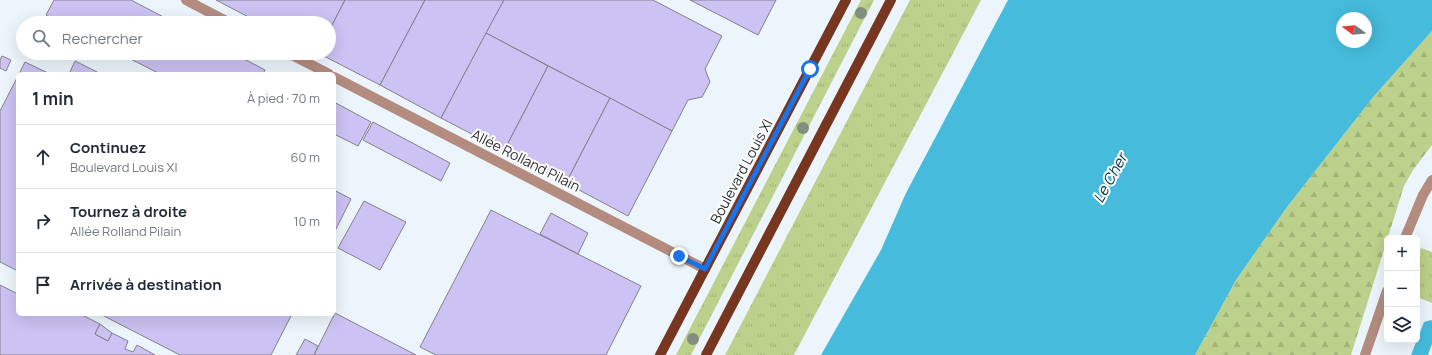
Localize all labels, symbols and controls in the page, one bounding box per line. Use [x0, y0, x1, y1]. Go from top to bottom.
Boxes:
north arrow [1336, 12, 1372, 48]
search box [16, 16, 336, 60]
icon: search [30, 27, 52, 49]
text: Rechercher [62, 28, 143, 49]
route start [801, 60, 819, 78]
text: 1 min [32, 87, 74, 110]
text: À pied · 70 m [247, 89, 320, 107]
street label: Boulevard Louis XI [705, 115, 777, 227]
street label: Allée Rolland Pilain [468, 124, 584, 196]
text: Continuez [70, 137, 146, 158]
icon: ahead [32, 146, 54, 168]
water label: Le Cher [1088, 147, 1133, 206]
text: 60 m [290, 148, 320, 166]
text: Boulevard Louis XI [70, 158, 177, 176]
text: Tournez à droite [70, 201, 187, 222]
icon: right [32, 210, 54, 232]
text: 10 m [293, 212, 320, 230]
text: Allée Rolland Pilain [70, 222, 181, 240]
map controls [1384, 235, 1420, 343]
button: + [1384, 235, 1420, 271]
route end [670, 247, 688, 265]
button: − [1384, 271, 1420, 307]
icon: arrive [32, 274, 54, 296]
text: Arrivée à destination [70, 274, 222, 295]
button: layers [1384, 307, 1420, 343]

